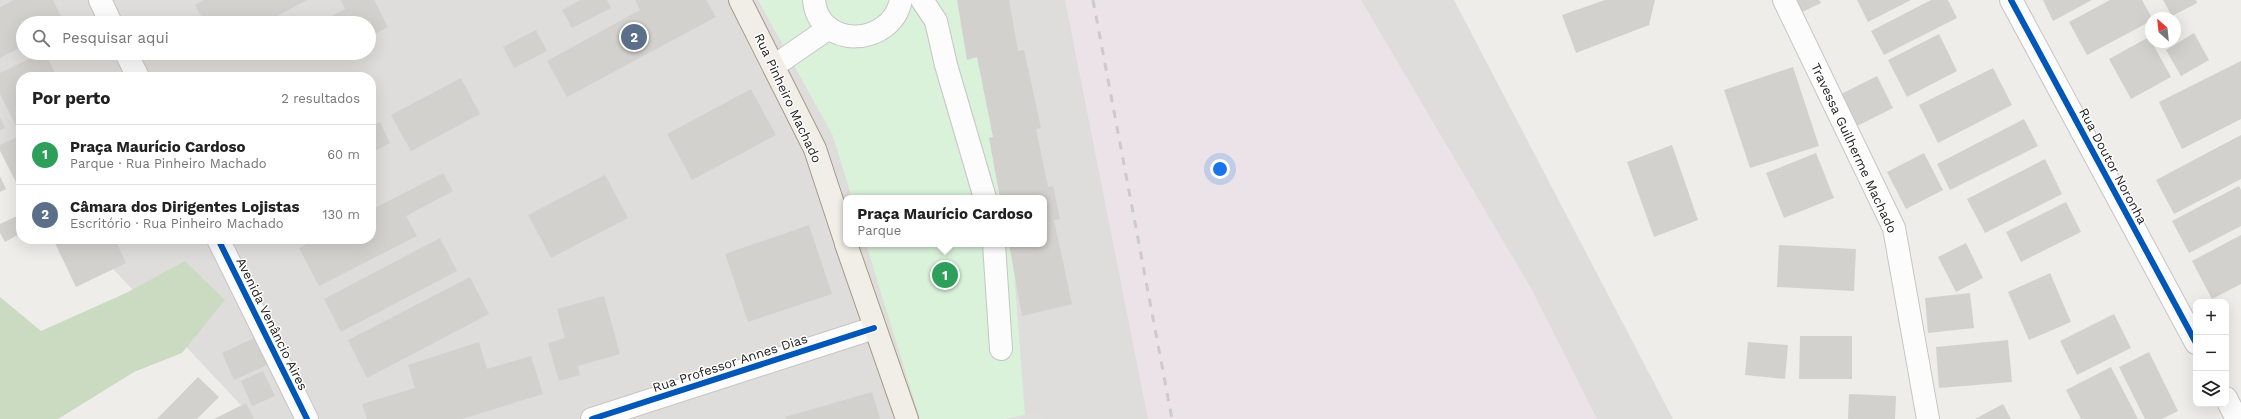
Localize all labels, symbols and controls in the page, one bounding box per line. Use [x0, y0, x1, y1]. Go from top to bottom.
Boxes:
north arrow [2145, 12, 2181, 48]
search box [16, 16, 376, 60]
pin: 2 [621, 22, 647, 52]
icon: search [30, 27, 52, 49]
text: Pesquisar aqui [62, 29, 169, 47]
street label: Rua Pinheiro Machado [751, 31, 825, 165]
street label: Travessa Guilherme Machado [1808, 61, 1900, 236]
text: Por perto [32, 88, 110, 108]
text: 2 resultados [281, 91, 360, 106]
street label: Rua Doutor Noronha [2076, 105, 2150, 227]
text: Praça Maurício Cardoso [70, 138, 245, 156]
text: 1 [42, 147, 48, 162]
text: 60 m [327, 147, 360, 162]
text: Parque · Rua Pinheiro Machado [70, 156, 267, 171]
your location [1210, 159, 1230, 179]
popup [843, 195, 1047, 247]
text: Câmara dos Dirigentes Lojistas [70, 198, 299, 216]
text: Praça Maurício Cardoso [857, 205, 1033, 223]
text: 2 [41, 207, 49, 222]
text: 130 m [322, 207, 360, 222]
text: Escritório · Rua Pinheiro Machado [70, 216, 284, 231]
text: Parque [857, 223, 901, 238]
street label: Avenida Venâncio Aires [233, 255, 311, 393]
pin: 1 [932, 260, 958, 290]
map controls [2193, 299, 2229, 407]
button: + [2193, 299, 2229, 335]
street label: Rua Professor Annes Dias [651, 331, 809, 395]
button: − [2193, 335, 2229, 371]
button: layers [2193, 371, 2229, 407]

